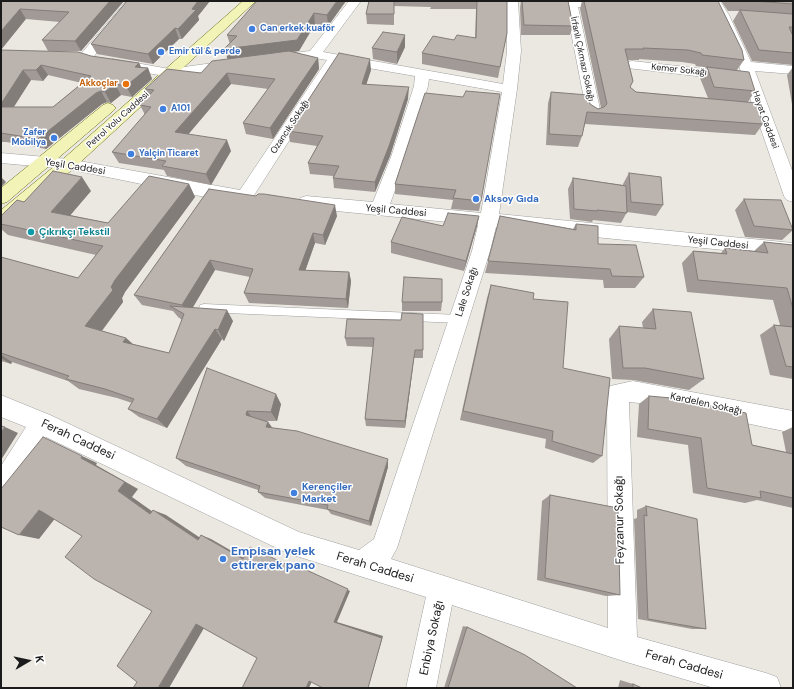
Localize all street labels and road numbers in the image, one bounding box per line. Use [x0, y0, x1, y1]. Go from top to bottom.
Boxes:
street label: İrfanlı Çıkmazı Sokağı [568, 16, 596, 102]
street label: Kemer Sokağı [651, 62, 707, 78]
street label: Petrol Yolu Caddesi [85, 89, 151, 151]
street label: Hayat Caddesi [750, 90, 780, 150]
street label: Ozancık Sokağı [269, 98, 311, 156]
street label: Yeşil Caddesi [44, 156, 106, 178]
street label: Yeşil Caddesi [365, 202, 427, 220]
street label: Yeşil Caddesi [687, 234, 749, 252]
street label: Lale Sokağı [453, 266, 481, 318]
street label: Kardelen Sokağı [669, 391, 743, 417]
street label: Ferah Caddesi [39, 417, 117, 463]
street label: Feyzanur Sokağı [612, 475, 628, 565]
street label: Ferah Caddesi [335, 549, 415, 587]
street label: Enbiya Sokağı [417, 599, 447, 677]
street label: Ferah Caddesi [644, 647, 724, 683]

